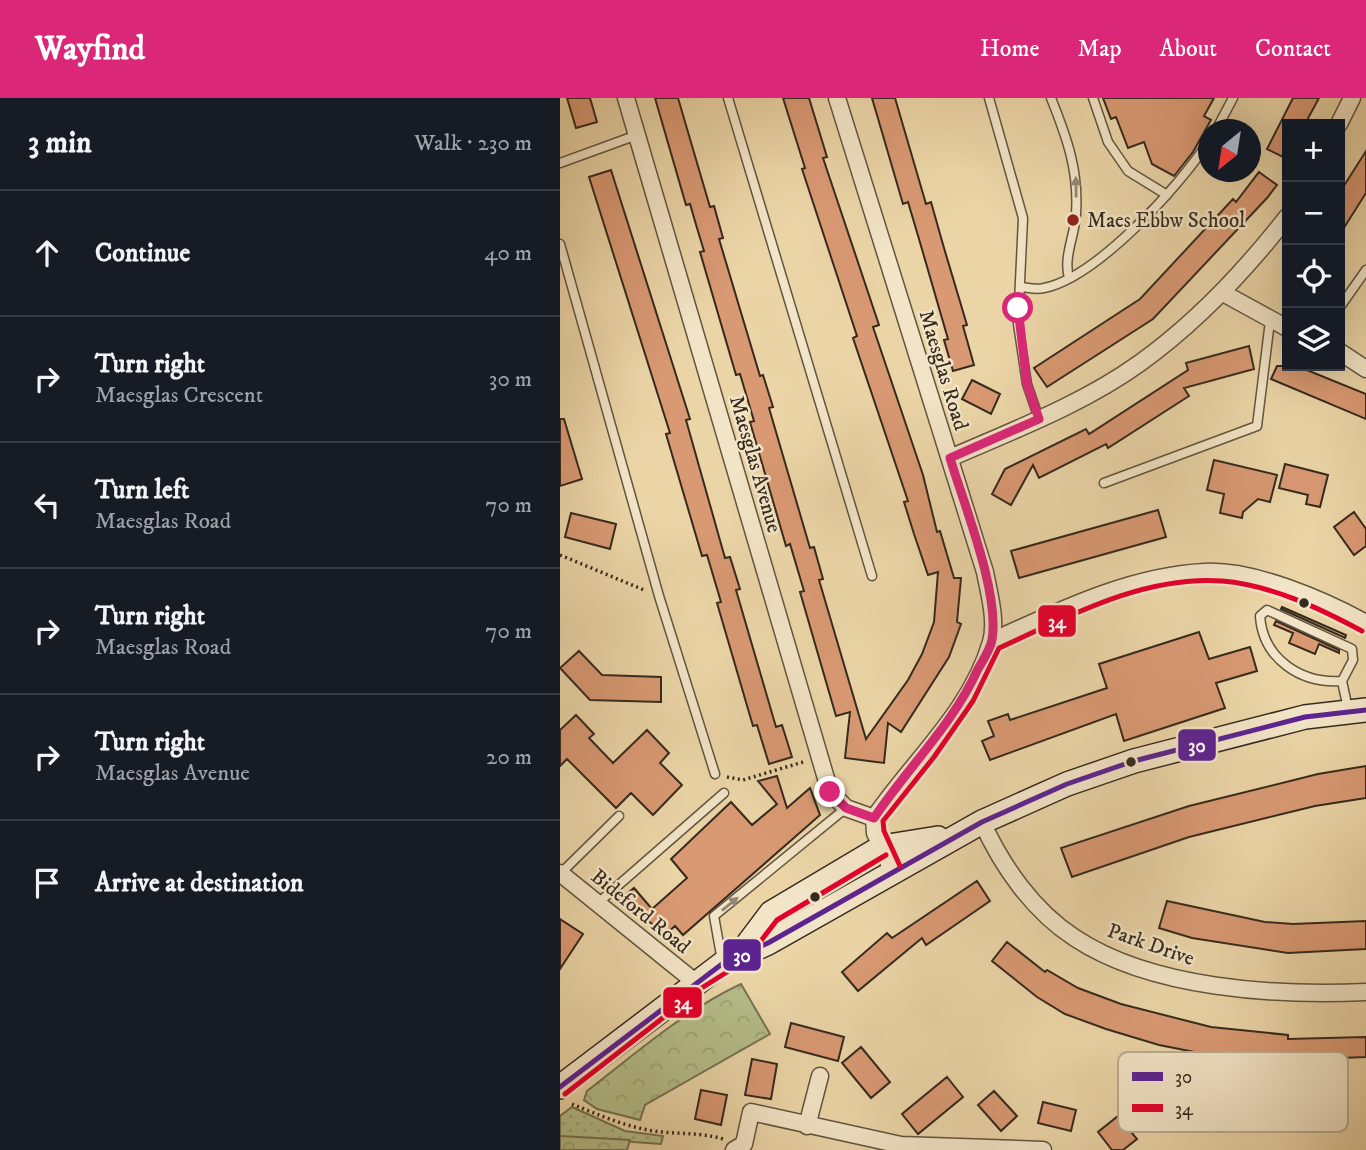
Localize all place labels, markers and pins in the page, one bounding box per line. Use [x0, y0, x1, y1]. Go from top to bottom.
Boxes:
place label: Maes Ebbw School [1087, 208, 1246, 234]
marker: Maes Ebbw School [1065, 212, 1081, 228]
unlabelled marker [1297, 596, 1311, 610]
unlabelled marker [1124, 755, 1138, 769]
unlabelled marker [808, 890, 822, 904]

